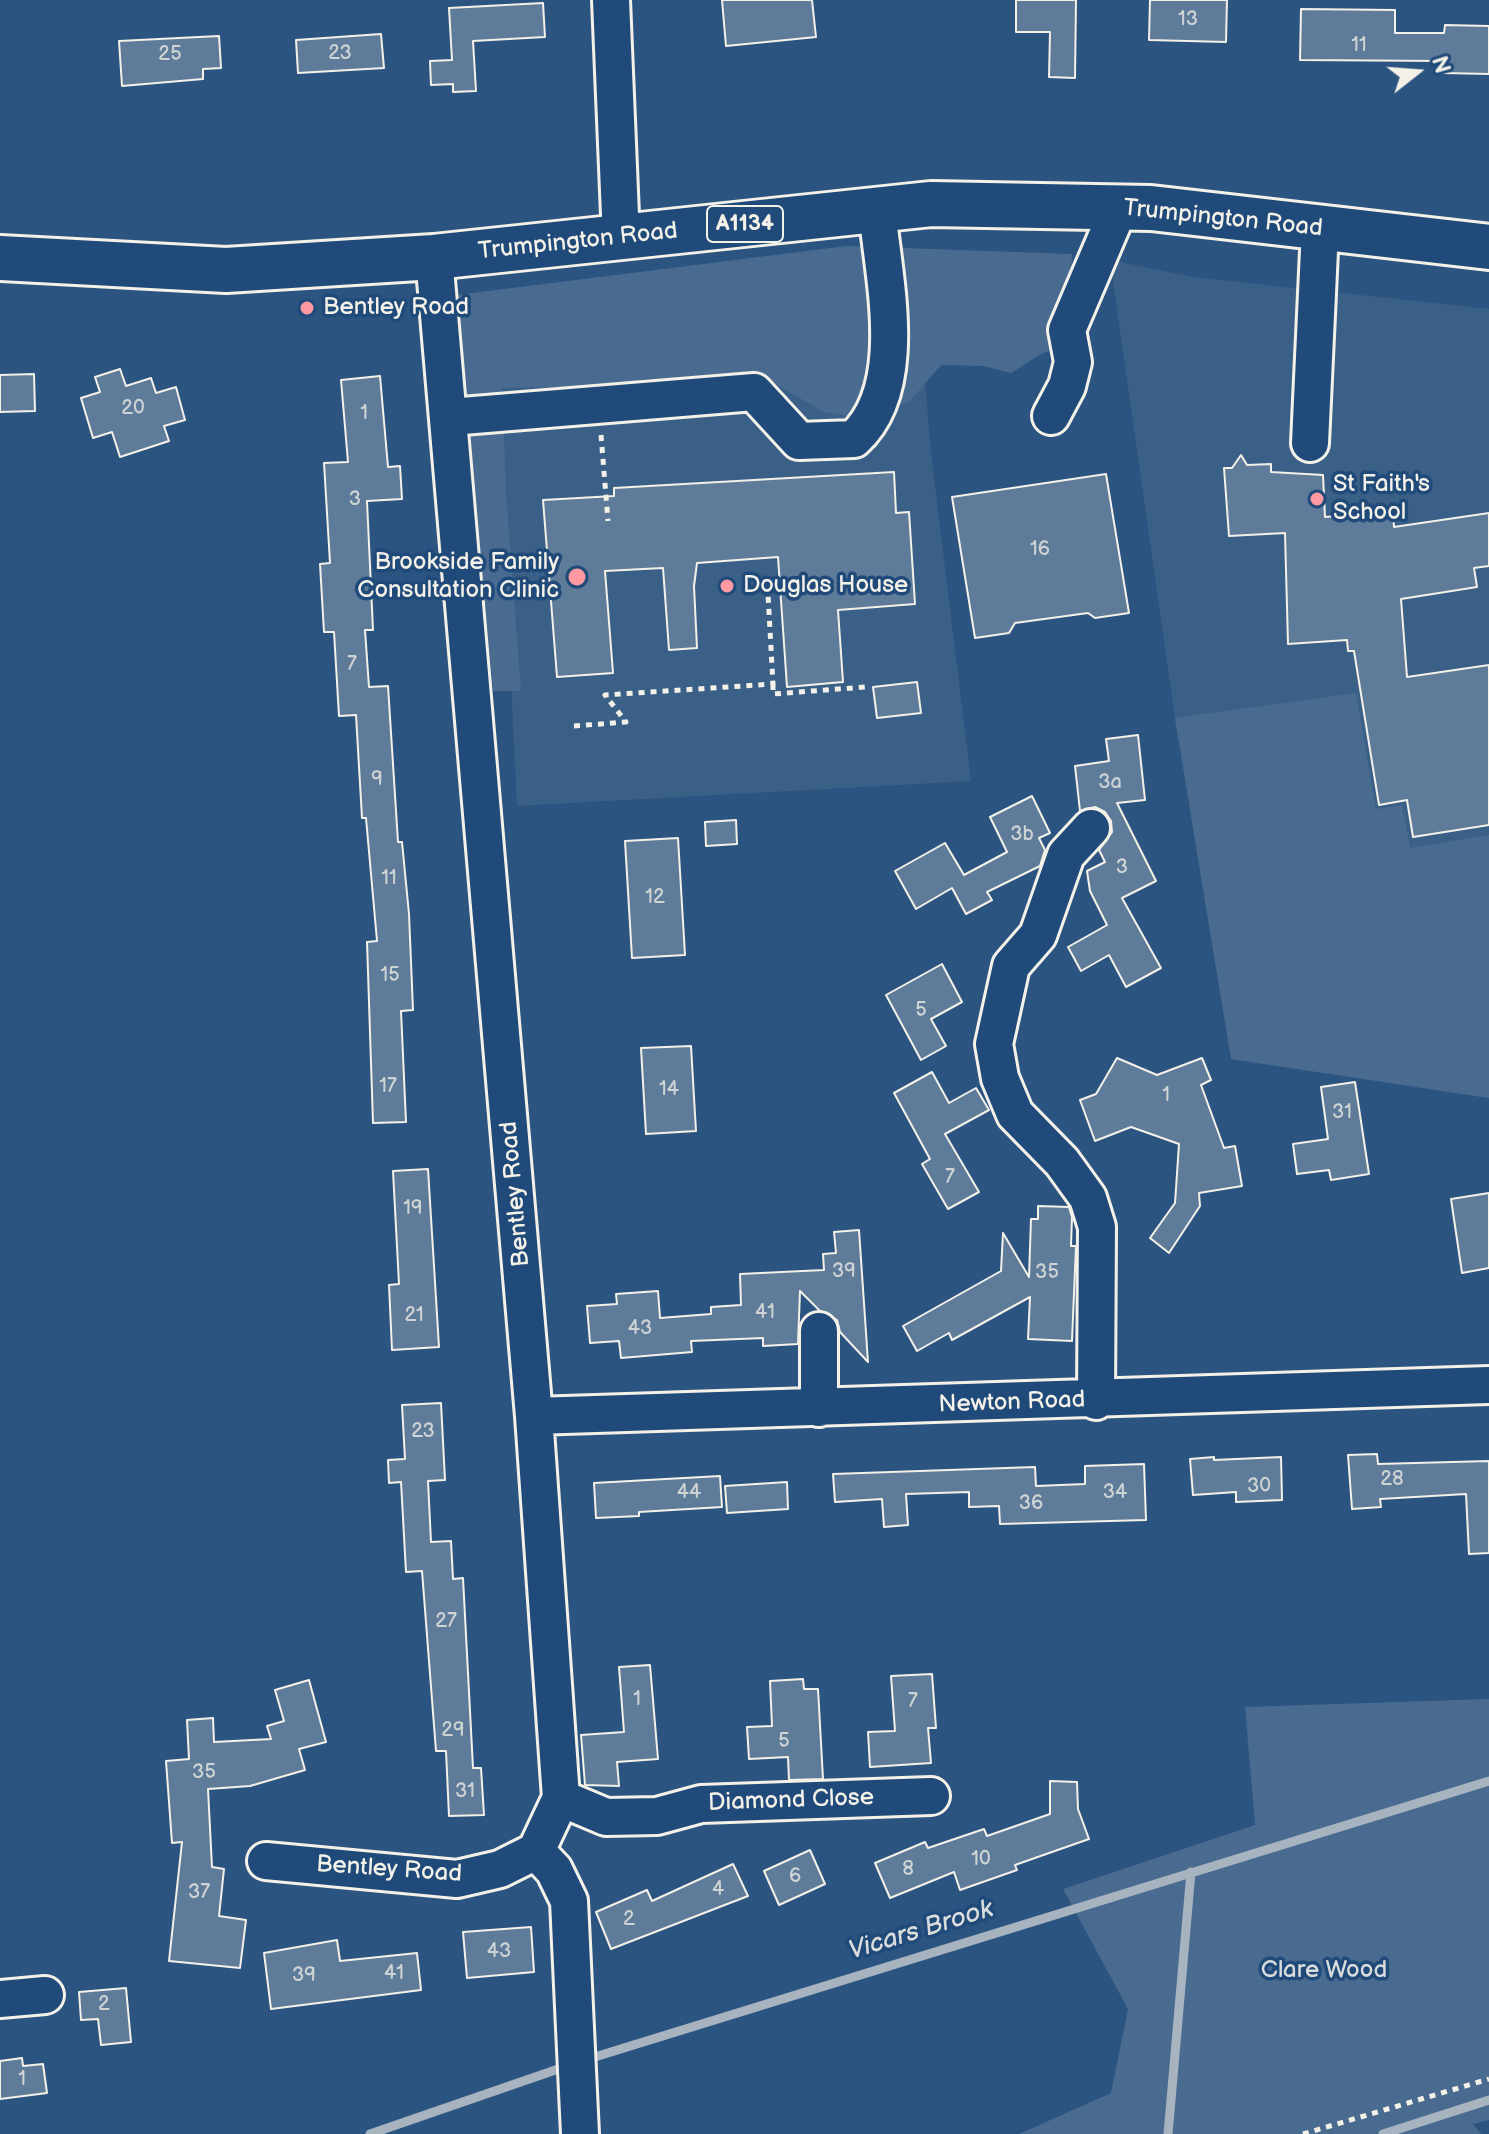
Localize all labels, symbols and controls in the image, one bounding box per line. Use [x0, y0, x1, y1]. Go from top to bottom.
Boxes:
house number: 13 [1178, 8, 1198, 32]
north arrow [1377, 32, 1457, 112]
house number: 11 [1351, 34, 1367, 58]
house number: 23 [328, 42, 352, 66]
house number: 25 [158, 43, 182, 67]
text: N [1425, 53, 1456, 77]
street label: Trumpington Road [1122, 194, 1324, 244]
road number: A1134 [707, 206, 783, 242]
street label: Trumpington Road [477, 217, 679, 267]
place label: Bentley Road [323, 294, 469, 322]
marker: Bentley Road [298, 299, 316, 317]
house number: 20 [121, 397, 145, 421]
house number: 1 [360, 402, 368, 426]
place label: St Faith's School [1333, 471, 1430, 527]
house number: 3 [349, 488, 361, 512]
marker: St Faith's School [1308, 490, 1326, 508]
house number: 16 [1030, 538, 1050, 562]
place label: Brookside Family Consultation Clinic [357, 549, 559, 605]
marker: Brookside Family Consultation Clinic [566, 566, 588, 588]
place label: Douglas House [743, 572, 908, 600]
marker: Douglas House [718, 577, 736, 595]
house number: 7 [347, 653, 357, 677]
house number: 9 [371, 768, 383, 792]
house number: 3a [1098, 771, 1122, 795]
house number: 3b [1010, 823, 1034, 847]
house number: 3 [1116, 856, 1128, 880]
house number: 11 [381, 867, 397, 891]
house number: 12 [645, 886, 665, 910]
house number: 15 [380, 964, 400, 988]
house number: 5 [915, 999, 927, 1023]
house number: 17 [379, 1075, 397, 1099]
house number: 14 [659, 1078, 679, 1102]
house number: 1 [1162, 1084, 1170, 1108]
house number: 31 [1332, 1101, 1352, 1125]
street label: Bentley Road [495, 1120, 537, 1268]
house number: 7 [945, 1166, 955, 1190]
house number: 19 [403, 1197, 423, 1221]
house number: 39 [832, 1260, 856, 1284]
house number: 35 [1035, 1261, 1059, 1285]
house number: 41 [755, 1301, 775, 1325]
house number: 21 [404, 1304, 424, 1328]
house number: 43 [628, 1317, 652, 1341]
street label: Newton Road [938, 1386, 1086, 1420]
house number: 23 [411, 1420, 435, 1444]
house number: 28 [1380, 1468, 1404, 1492]
house number: 30 [1247, 1475, 1271, 1499]
house number: 44 [677, 1481, 701, 1505]
house number: 34 [1103, 1481, 1127, 1505]
house number: 36 [1019, 1492, 1043, 1516]
house number: 27 [435, 1610, 457, 1634]
house number: 1 [633, 1688, 641, 1712]
house number: 7 [908, 1690, 918, 1714]
house number: 29 [441, 1719, 465, 1743]
house number: 5 [778, 1730, 790, 1754]
house number: 35 [192, 1761, 216, 1785]
house number: 31 [455, 1780, 475, 1804]
street label: Diamond Close [708, 1784, 874, 1818]
house number: 10 [971, 1848, 991, 1872]
street label: Bentley Road [315, 1851, 463, 1889]
house number: 8 [902, 1858, 914, 1882]
house number: 6 [789, 1865, 801, 1889]
house number: 4 [712, 1878, 724, 1902]
house number: 37 [188, 1881, 210, 1905]
water label: Vicars Brook [845, 1894, 997, 1968]
house number: 2 [623, 1908, 635, 1932]
house number: 43 [487, 1940, 511, 1964]
park label: Clare Wood [1261, 1957, 1387, 1985]
house number: 41 [384, 1962, 404, 1986]
house number: 39 [292, 1964, 316, 1988]
house number: 2 [98, 1993, 110, 2017]
house number: 1 [18, 2068, 26, 2092]

